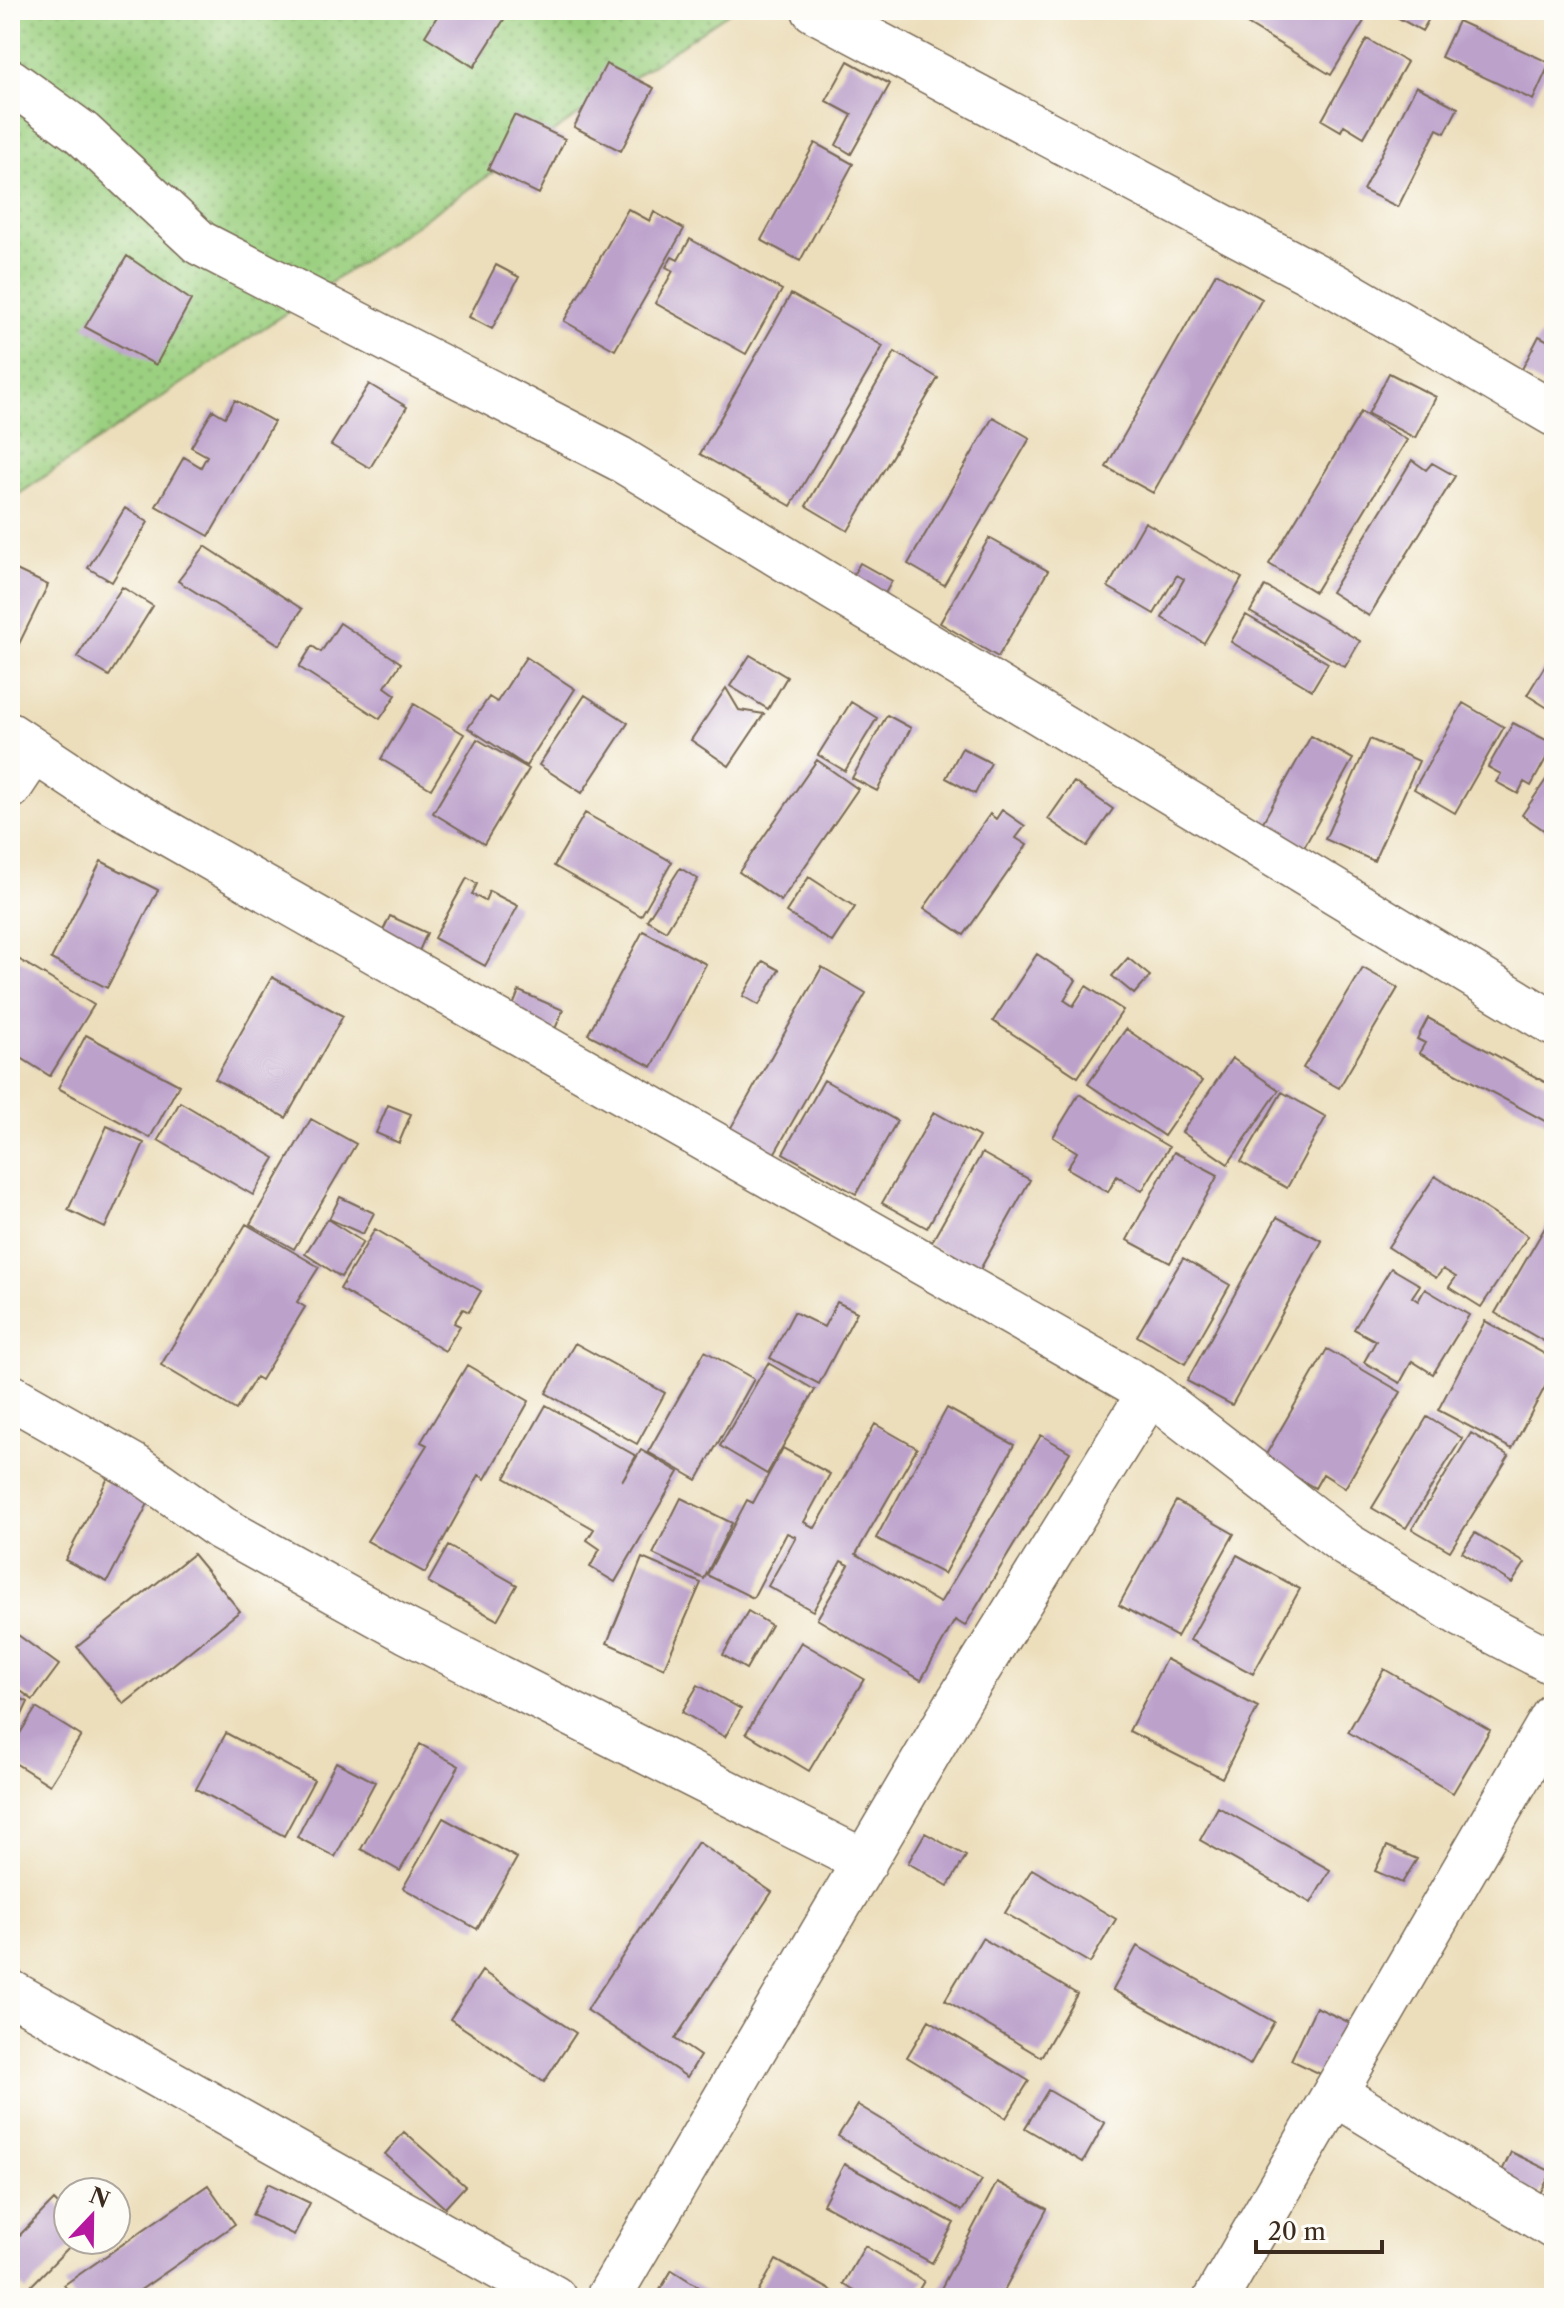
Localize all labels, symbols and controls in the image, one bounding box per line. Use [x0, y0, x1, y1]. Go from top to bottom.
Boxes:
north arrow [52, 2176, 132, 2256]
text: N [85, 2182, 113, 2214]
scale bar [1256, 2204, 1382, 2254]
text: 20 m [1268, 2217, 1326, 2246]

